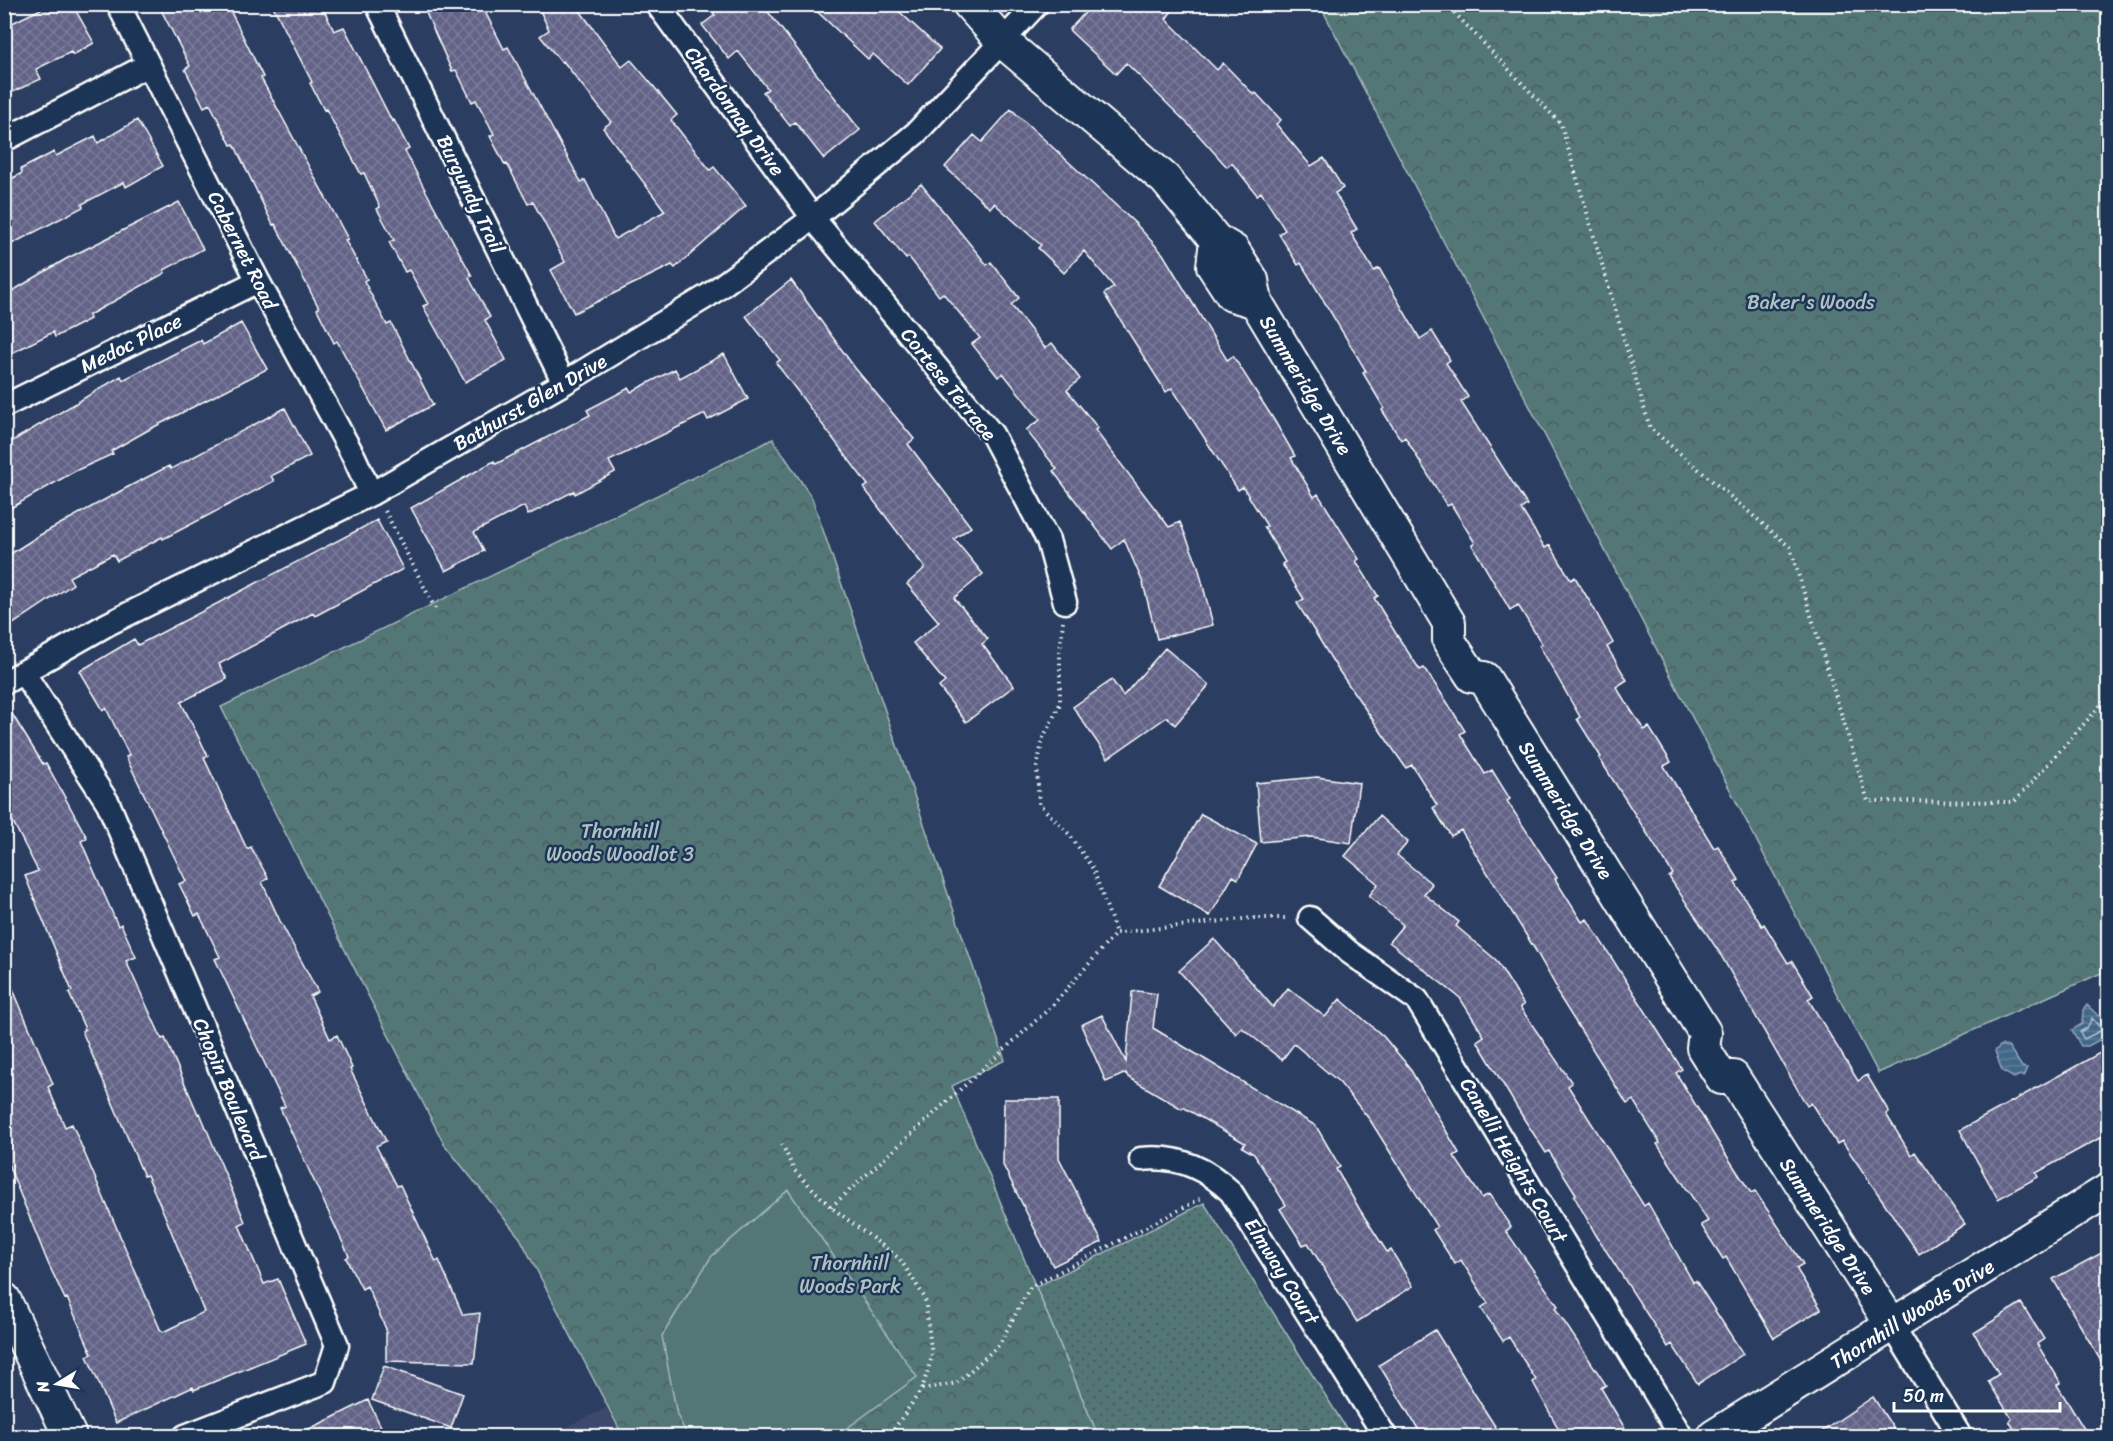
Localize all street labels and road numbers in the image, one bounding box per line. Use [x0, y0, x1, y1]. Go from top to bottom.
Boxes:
street label: Chardonnay Drive [675, 39, 794, 184]
street label: Burgundy Trail [427, 129, 515, 261]
street label: Cabernet Road [198, 185, 288, 317]
street label: Medoc Place [74, 304, 188, 383]
street label: Summeridge Drive [1250, 308, 1362, 463]
street label: Cortese Terrace [891, 319, 1006, 449]
street label: Bathurst Glen Drive [447, 344, 614, 461]
street label: Summeridge Drive [1509, 734, 1623, 887]
street label: Chopin Boulevard [183, 1012, 275, 1168]
street label: Canelli Heights Court [1450, 1071, 1578, 1251]
street label: Summeridge Drive [1770, 1150, 1886, 1303]
street label: Elmway Court [1235, 1211, 1329, 1333]
street label: Thornhill Woods Drive [1823, 1249, 2002, 1379]

